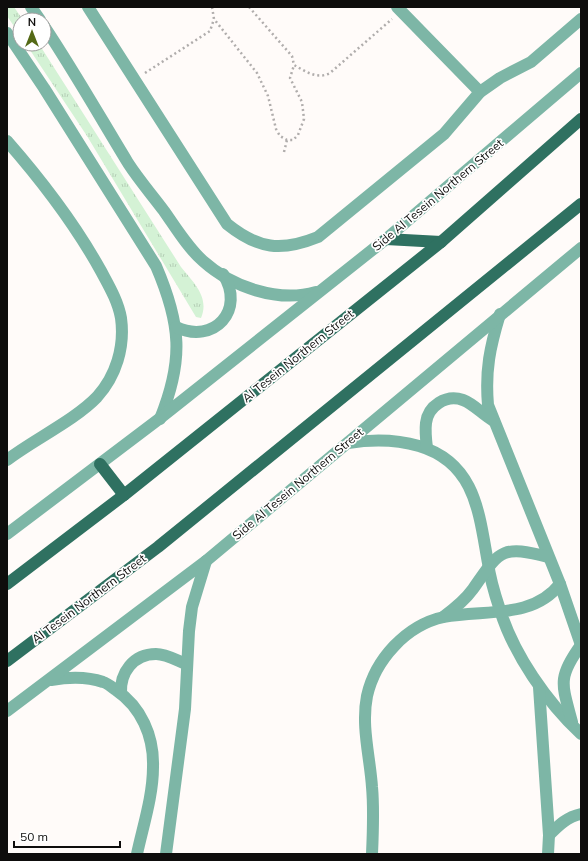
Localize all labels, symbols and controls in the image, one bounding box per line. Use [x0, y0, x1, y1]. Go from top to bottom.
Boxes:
north arrow [12, 12, 52, 52]
text: N [28, 15, 36, 29]
street label: Side Al Tesein Northern Street [369, 135, 506, 254]
street label: Al Tesein Northern Street [239, 306, 356, 405]
street label: Side Al Tesein Northern Street [229, 424, 366, 543]
street label: Al Tesein Northern Street [29, 551, 149, 646]
scale bar [14, 823, 120, 849]
text: 50 m [20, 829, 48, 844]

